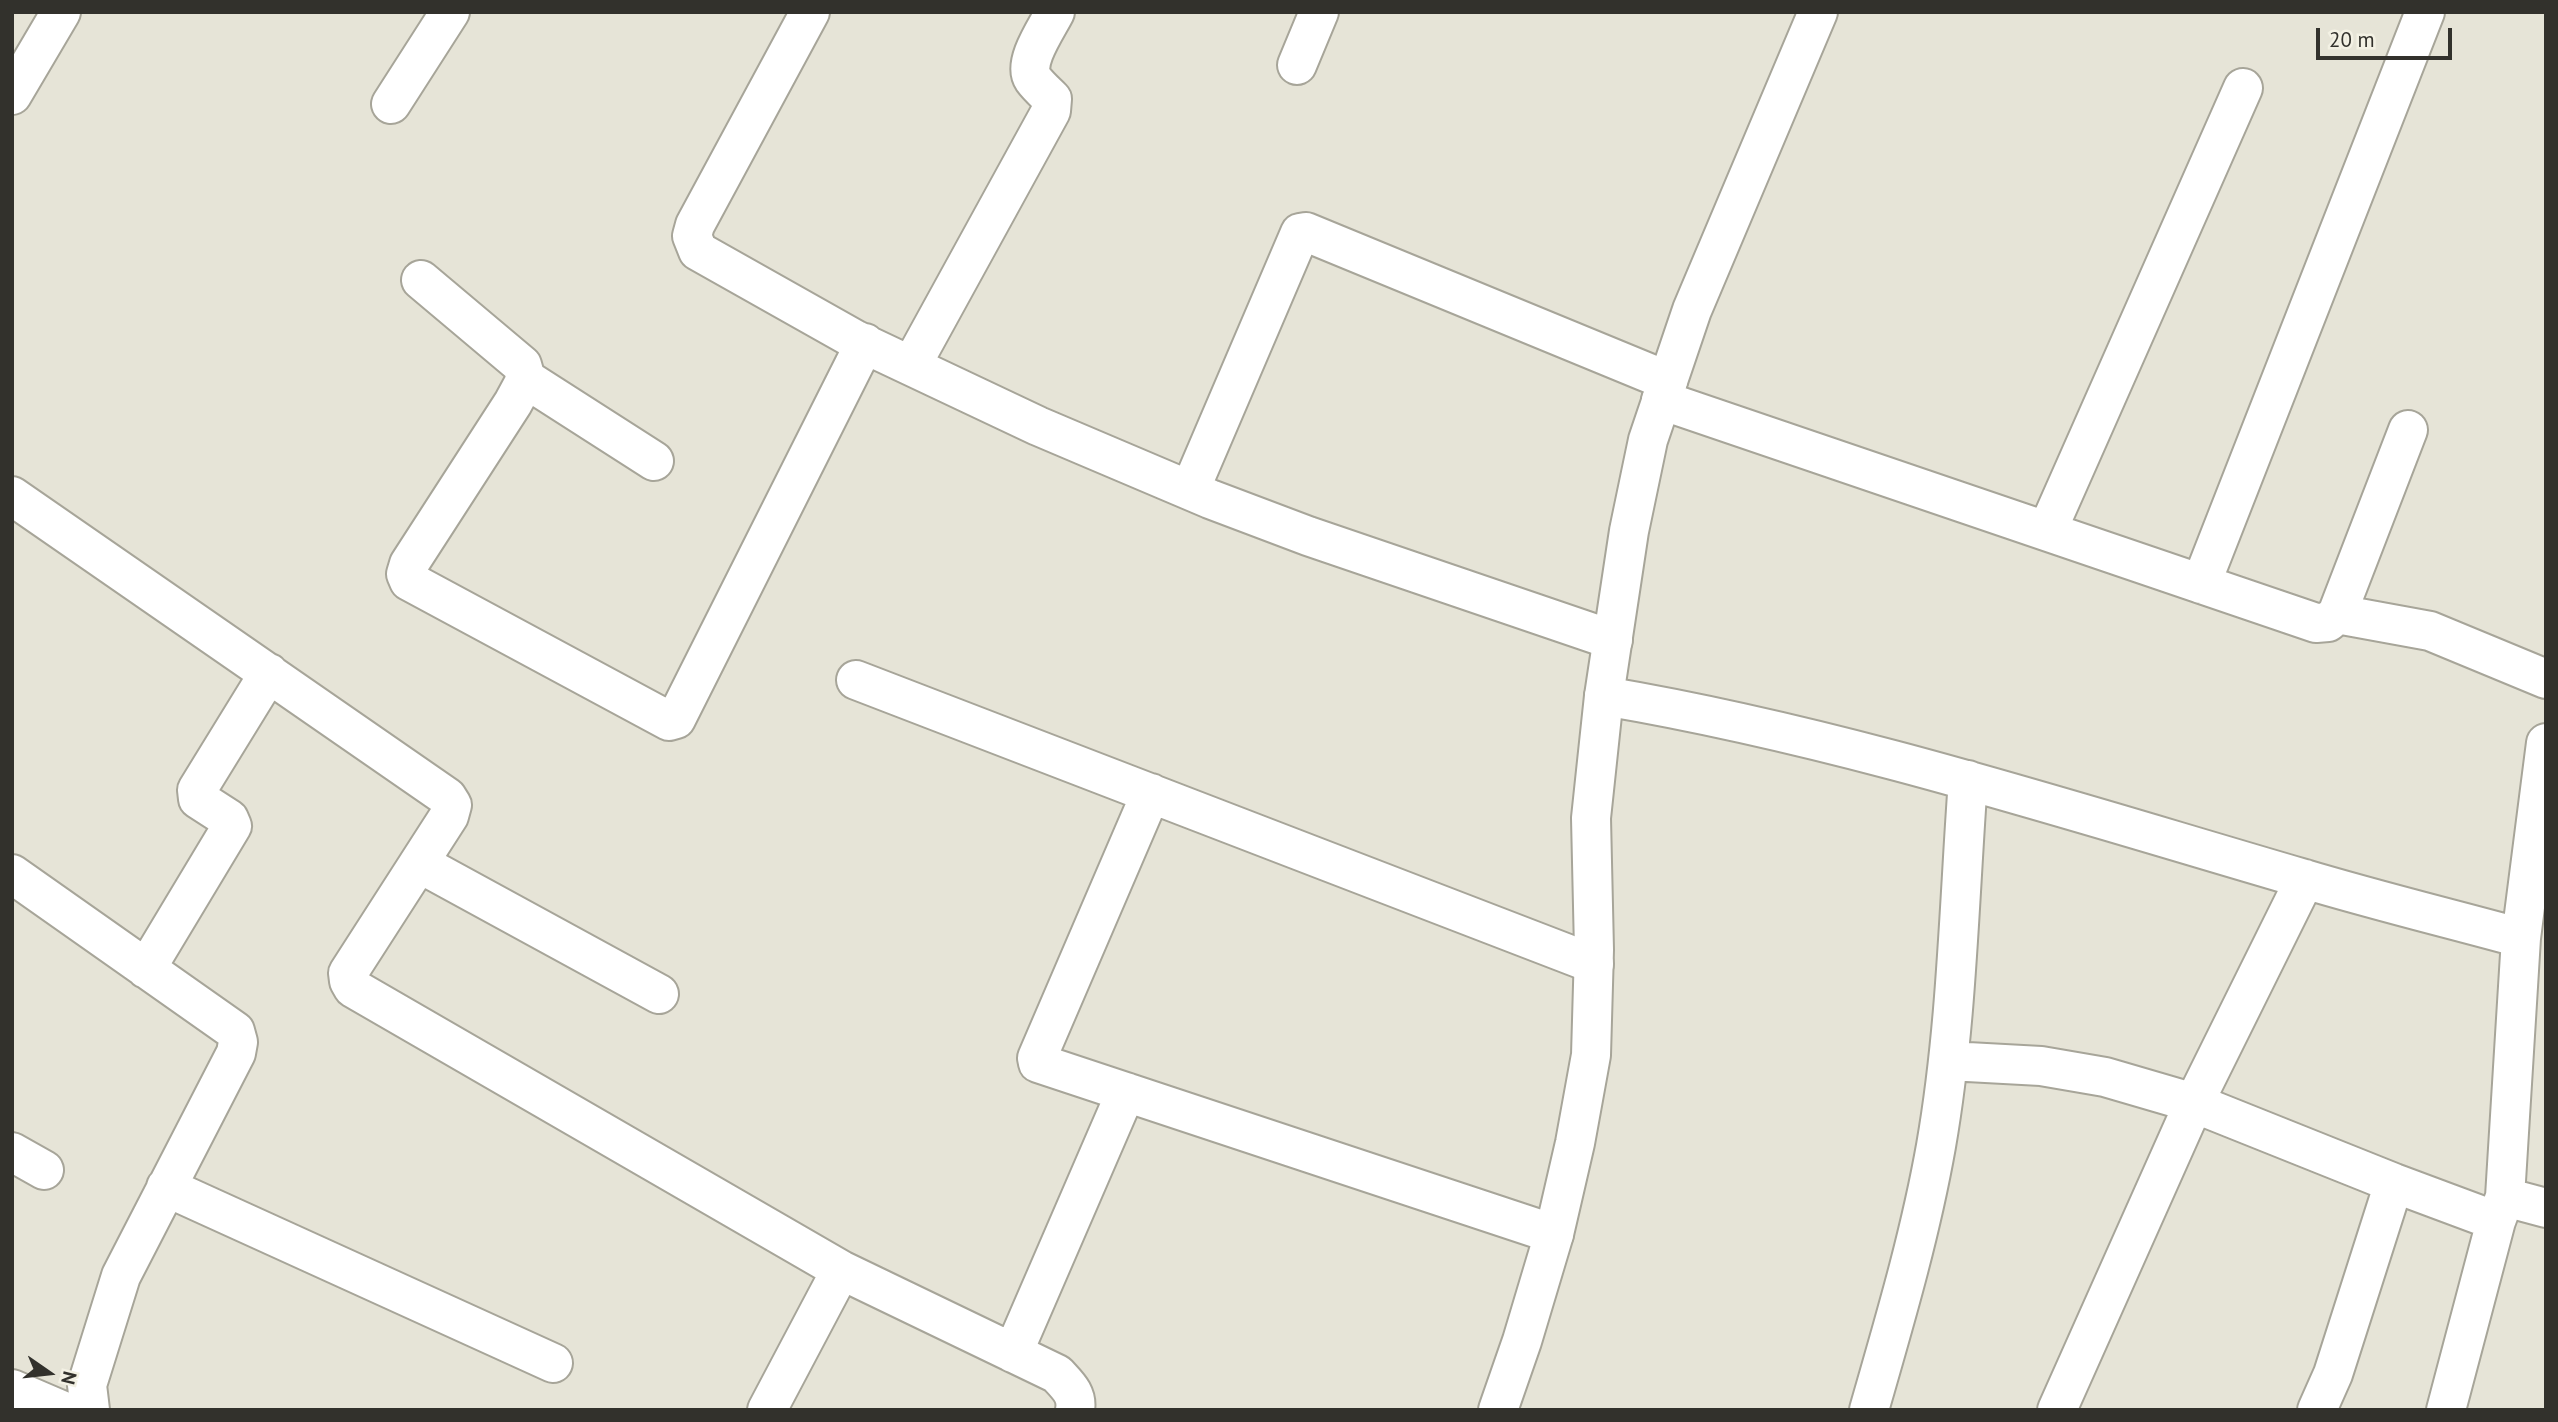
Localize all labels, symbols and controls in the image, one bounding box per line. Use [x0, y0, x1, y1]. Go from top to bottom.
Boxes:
scale bar [2320, 14, 2456, 58]
text: 20 m [2329, 26, 2375, 53]
north arrow [14, 1338, 84, 1408]
text: N [56, 1369, 83, 1387]

